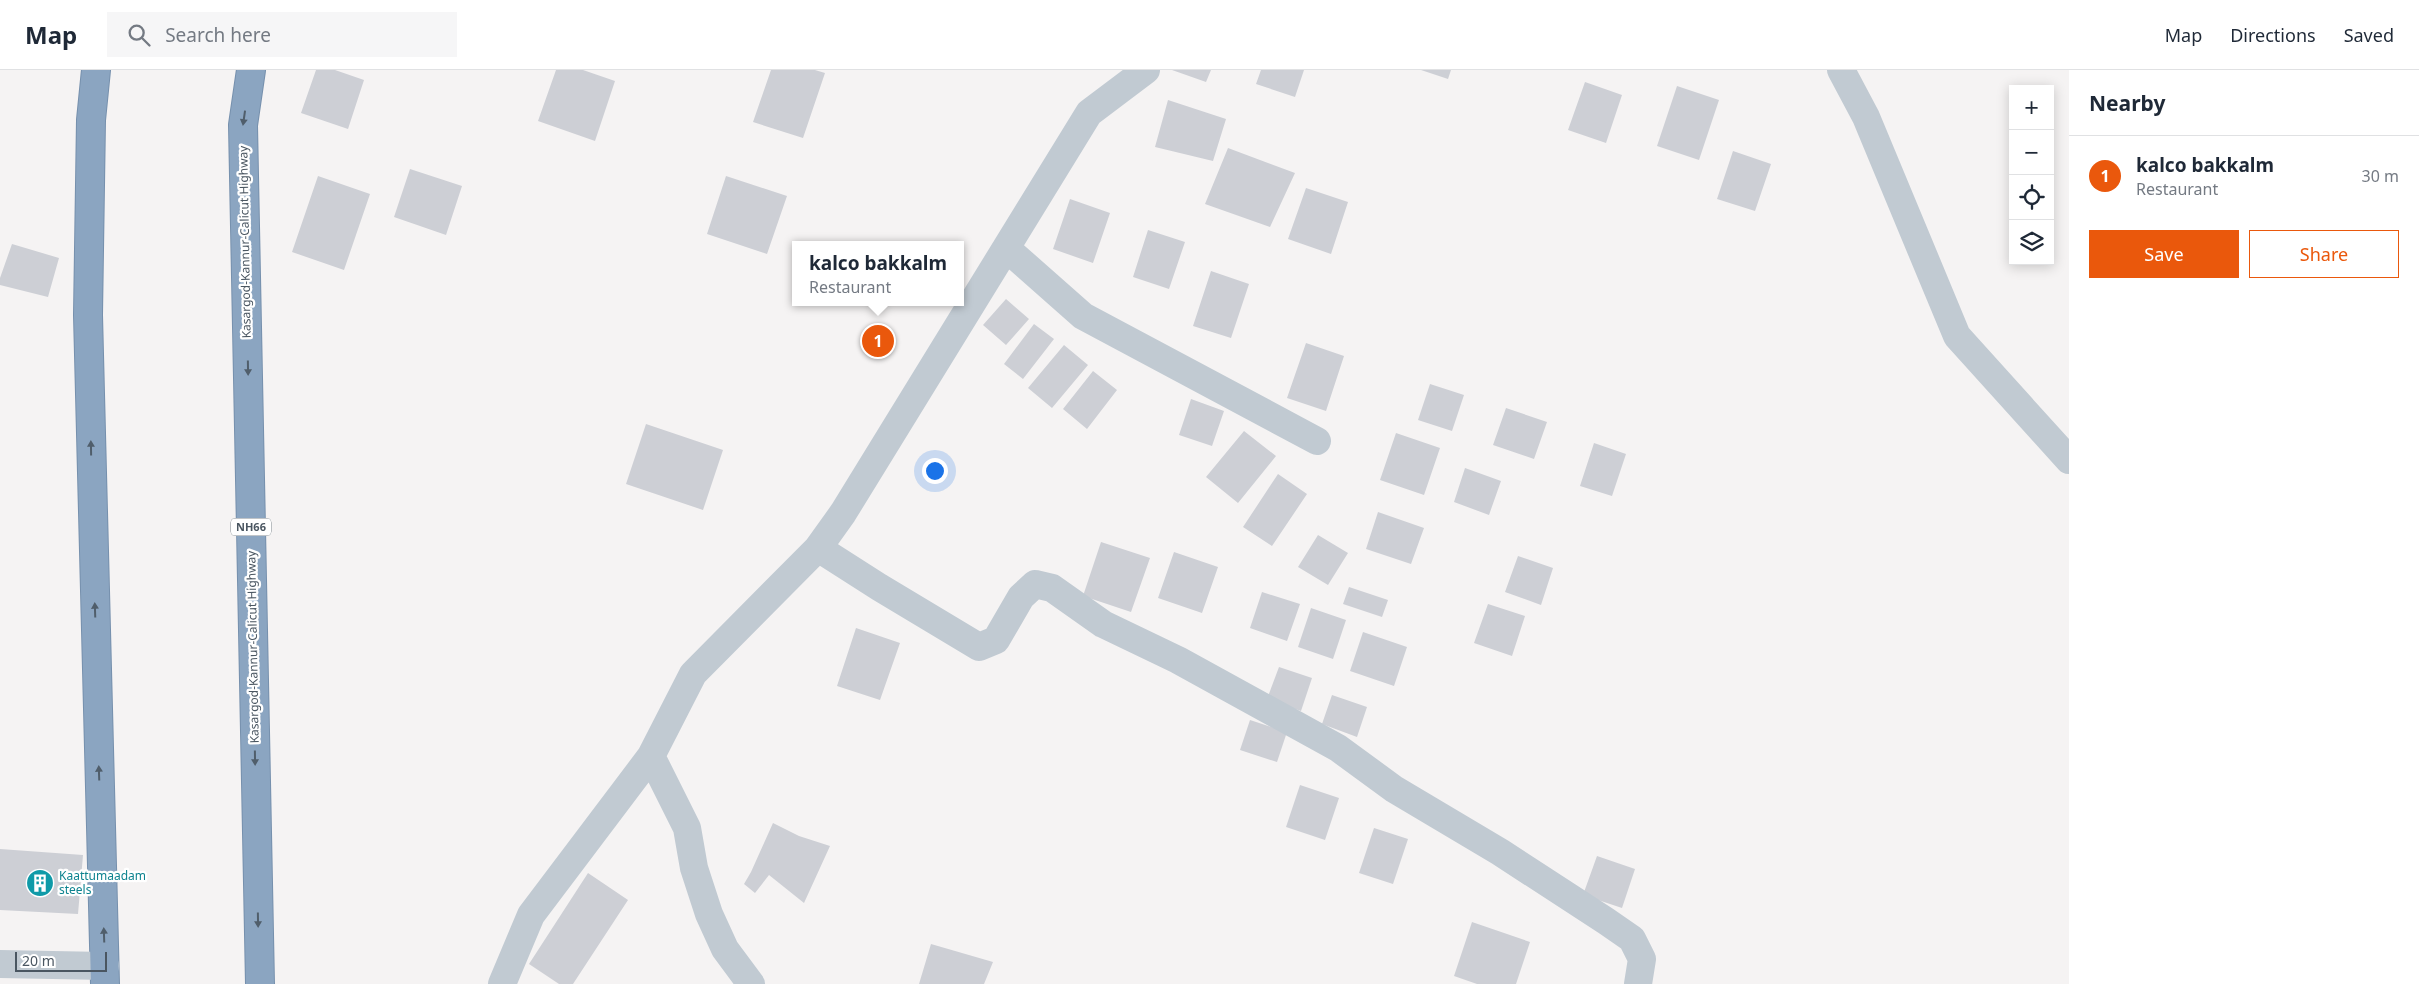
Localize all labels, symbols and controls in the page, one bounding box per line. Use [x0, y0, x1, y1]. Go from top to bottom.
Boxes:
search box [107, 12, 457, 57]
text: Map [25, 18, 77, 51]
icon: search [125, 21, 153, 49]
text: Search here [165, 22, 271, 48]
text: Map [2165, 23, 2202, 47]
text: Directions [2230, 23, 2316, 47]
text: Saved [2344, 23, 2394, 47]
map controls [2009, 85, 2054, 265]
button: + [2009, 85, 2054, 130]
text: Nearby [2089, 89, 2165, 117]
one-way arrow [240, 111, 248, 127]
button: − [2009, 130, 2054, 175]
street label: Kasargod-Kannur-Calicut Highway [234, 145, 255, 339]
text: kalco bakkalm [2136, 152, 2274, 178]
text: 1 [2100, 165, 2110, 187]
text: 30 m [2362, 165, 2399, 187]
button: locate [2009, 175, 2054, 220]
text: Restaurant [2136, 178, 2218, 200]
button: layers [2009, 220, 2054, 265]
button: Save [2089, 230, 2239, 278]
button: Share [2249, 230, 2399, 278]
popup [792, 241, 964, 306]
text: kalco bakkalm [809, 250, 947, 276]
text: Restaurant [809, 276, 891, 298]
pin: 1 [862, 322, 894, 360]
one-way arrow [244, 360, 252, 376]
one-way arrow [87, 440, 95, 456]
your location [922, 458, 948, 484]
road number: NH66 [231, 518, 271, 536]
street label: Kasargod-Kannur-Calicut Highway [242, 550, 263, 744]
one-way arrow [91, 602, 99, 618]
one-way arrow [251, 750, 259, 766]
one-way arrow [95, 765, 103, 781]
place label: Kaattumaadam steels [59, 867, 146, 898]
building icon: Kaattumaadam steels [25, 868, 55, 898]
one-way arrow [255, 913, 263, 929]
one-way arrow [100, 927, 108, 943]
scale bar [15, 949, 108, 972]
text: 20 m [22, 951, 55, 970]

